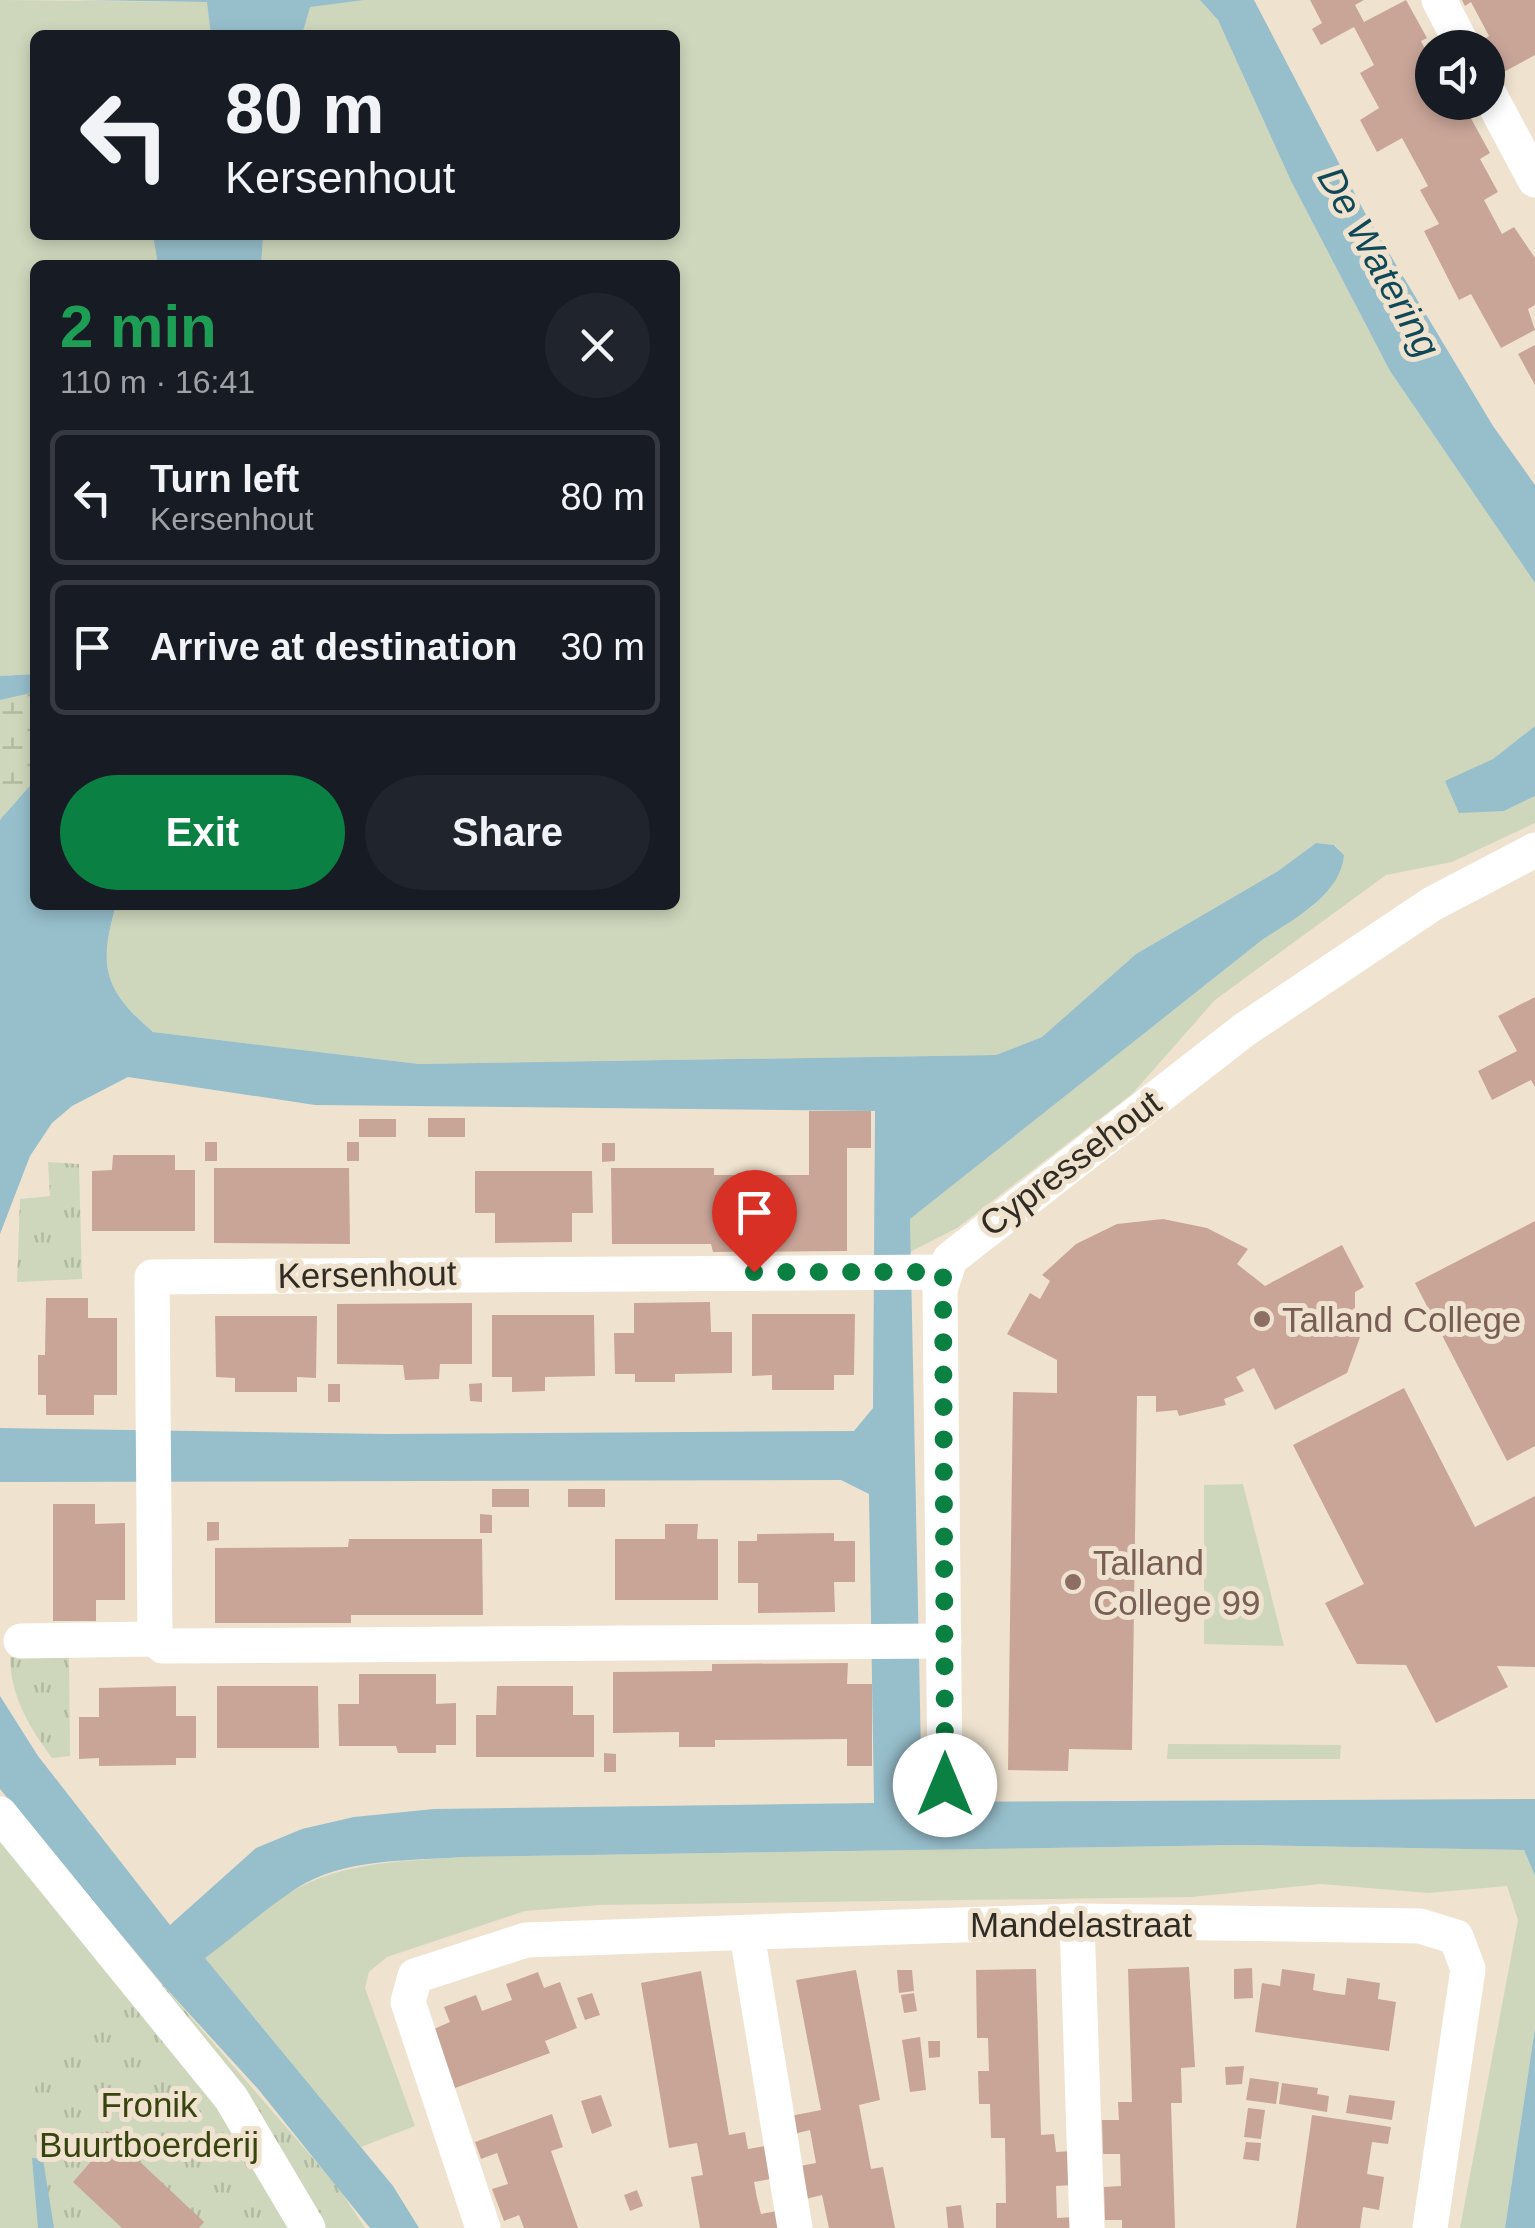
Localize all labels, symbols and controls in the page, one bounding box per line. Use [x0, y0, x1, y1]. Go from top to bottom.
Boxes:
map controls [1415, 30, 1505, 120]
button: sound [1415, 30, 1505, 120]
icon: left [60, 70, 190, 200]
text: 80 m [225, 70, 385, 148]
text: Kersenhout [225, 152, 455, 203]
water label: De Watering [1310, 160, 1448, 364]
text: 2 min [60, 293, 217, 360]
button: close [545, 293, 650, 398]
text: 110 m · 16:41 [60, 364, 255, 400]
text: Turn left [150, 458, 299, 500]
icon: left [65, 470, 120, 525]
text: 80 m [561, 476, 645, 518]
text: Kersenhout [150, 501, 314, 537]
icon: arrive [65, 620, 120, 675]
text: Arrive at destination [150, 626, 517, 668]
text: 30 m [561, 626, 645, 668]
button: Exit [60, 775, 345, 890]
button: Share [365, 775, 650, 890]
street label: Cypressehout [972, 1082, 1168, 1244]
pin [712, 1170, 797, 1273]
icon: arrive [727, 1185, 782, 1240]
street label: Kersenhout [277, 1253, 457, 1295]
place label: Talland College [1282, 1300, 1521, 1339]
marker: Talland College [1251, 1308, 1273, 1330]
place label: Talland College 99 [1093, 1543, 1260, 1622]
marker: Talland College 99 [1062, 1571, 1084, 1593]
position arrow [893, 1733, 997, 1837]
street label: Mandelastraat [970, 1905, 1192, 1944]
park label: Fronik Buurtboerderij [39, 2085, 259, 2164]

